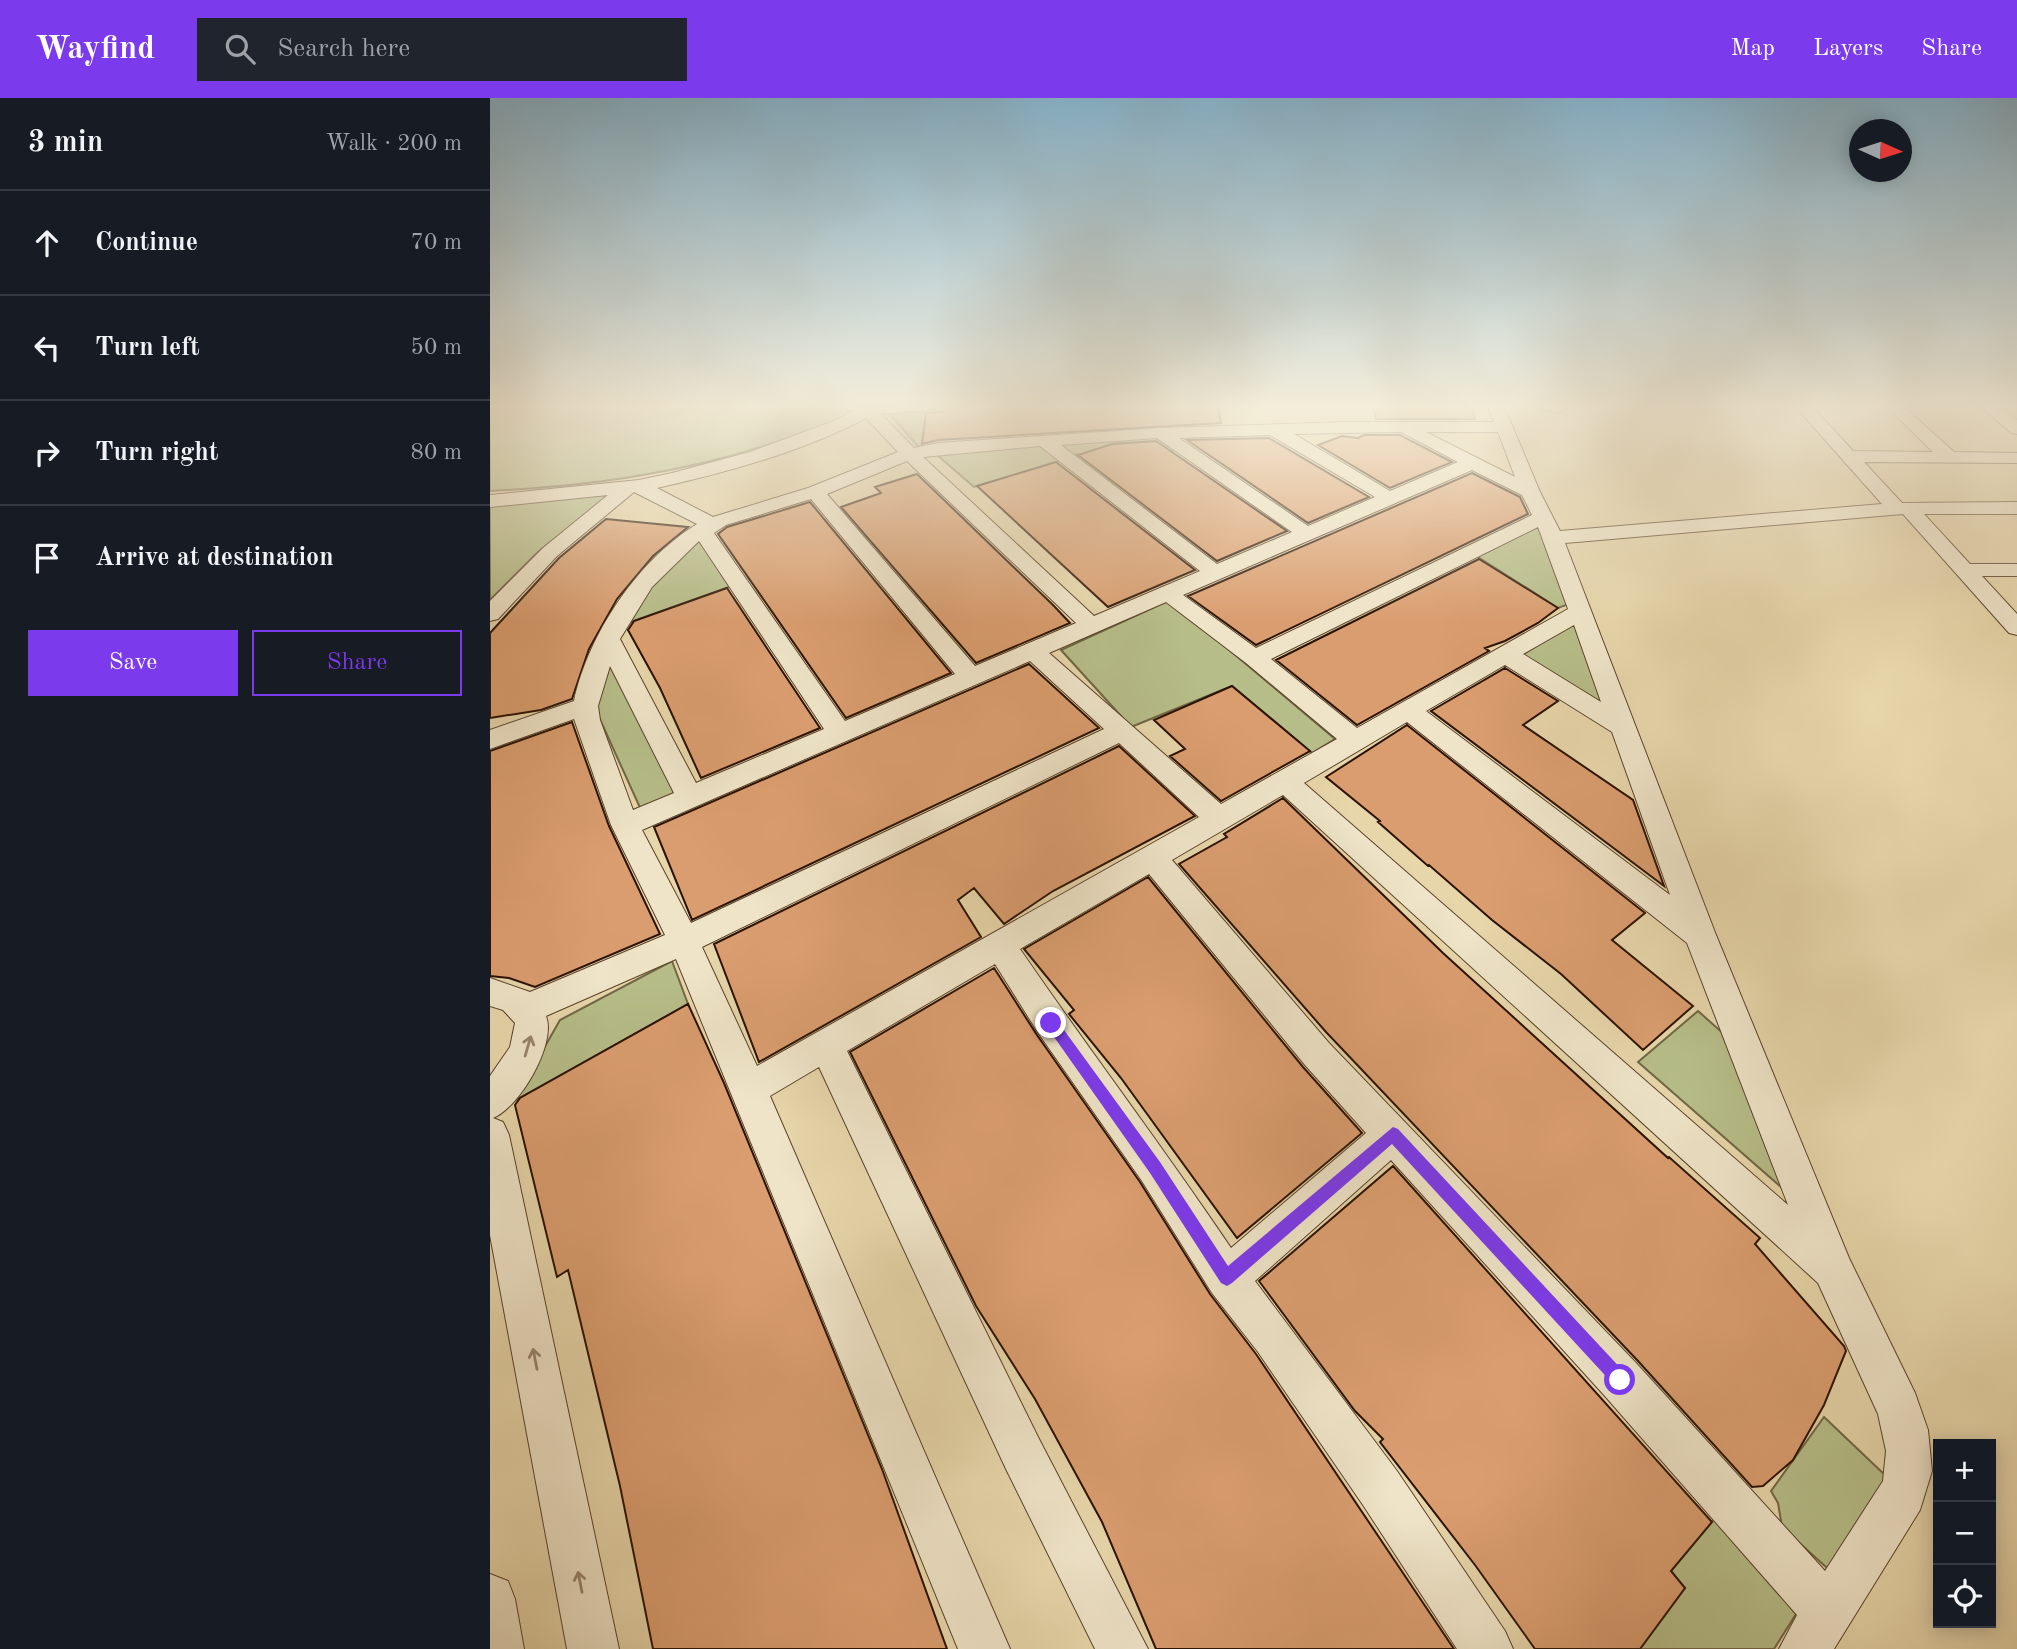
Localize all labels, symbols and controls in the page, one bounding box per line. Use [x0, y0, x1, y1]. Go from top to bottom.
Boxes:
search box [197, 18, 687, 81]
icon: search [221, 30, 259, 68]
text: Wayfind [35, 33, 155, 66]
text: Search here [277, 36, 410, 62]
text: Map [1731, 37, 1775, 61]
text: Layers [1813, 37, 1883, 61]
text: Share [1921, 37, 1982, 61]
north arrow [1849, 119, 1912, 182]
text: 3 min [28, 128, 103, 158]
text: Walk · 200 m [326, 132, 462, 155]
icon: ahead [28, 224, 66, 262]
text: Continue [95, 230, 198, 256]
text: 70 m [411, 231, 462, 254]
icon: left [28, 329, 66, 367]
text: Turn left [95, 335, 200, 361]
text: 50 m [411, 336, 462, 359]
icon: right [28, 434, 66, 472]
text: Turn right [95, 440, 218, 466]
text: 80 m [411, 441, 462, 464]
icon: arrive [28, 539, 66, 577]
text: Arrive at destination [95, 545, 334, 571]
button: Save [28, 630, 238, 696]
button: Share [252, 630, 462, 696]
route end [1035, 1007, 1066, 1038]
one-way arrow [522, 1036, 535, 1058]
one-way arrow [528, 1348, 542, 1371]
route start [1604, 1364, 1635, 1395]
map controls [1933, 1439, 1996, 1628]
button: + [1933, 1439, 1996, 1502]
button: − [1933, 1502, 1996, 1565]
button: locate [1933, 1565, 1996, 1628]
one-way arrow [573, 1571, 586, 1594]

